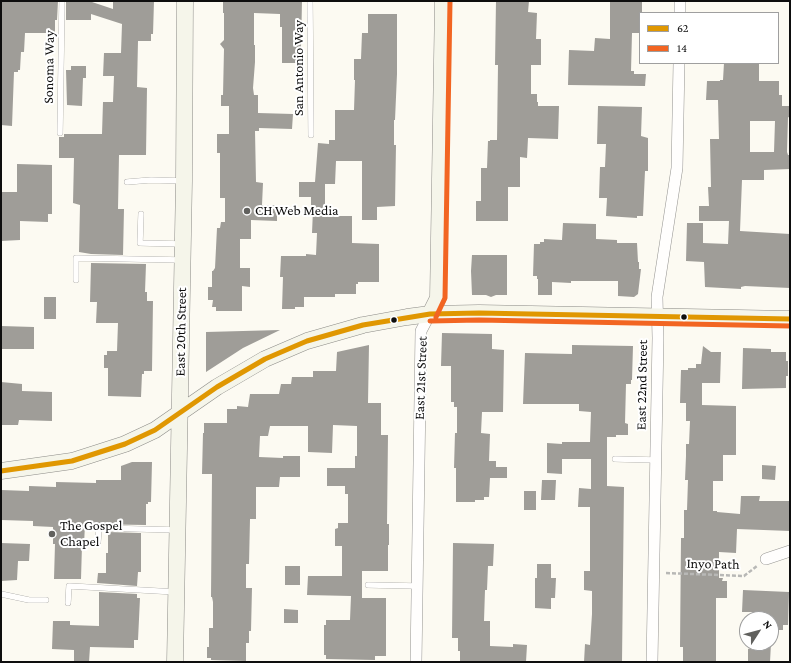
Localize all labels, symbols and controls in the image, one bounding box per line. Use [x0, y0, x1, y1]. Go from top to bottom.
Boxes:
legend [639, 12, 779, 64]
street label: San Antonio Way [291, 20, 307, 116]
text: 62 [677, 21, 689, 35]
street label: Sonoma Way [40, 30, 58, 104]
text: 14 [677, 41, 687, 55]
place label: CH Web Media [255, 203, 339, 219]
marker: CH Web Media [242, 206, 252, 216]
street label: East 20th Street [172, 287, 190, 377]
unlabelled marker [679, 312, 689, 322]
unlabelled marker [389, 315, 399, 325]
street label: East 21st Street [411, 336, 431, 420]
street label: East 22nd Street [633, 340, 651, 430]
place label: The Gospel Chapel [60, 518, 122, 550]
marker: The Gospel Chapel [47, 529, 57, 539]
street label: Inyo Path [686, 555, 740, 573]
north arrow [739, 611, 779, 651]
text: N [761, 618, 775, 631]

